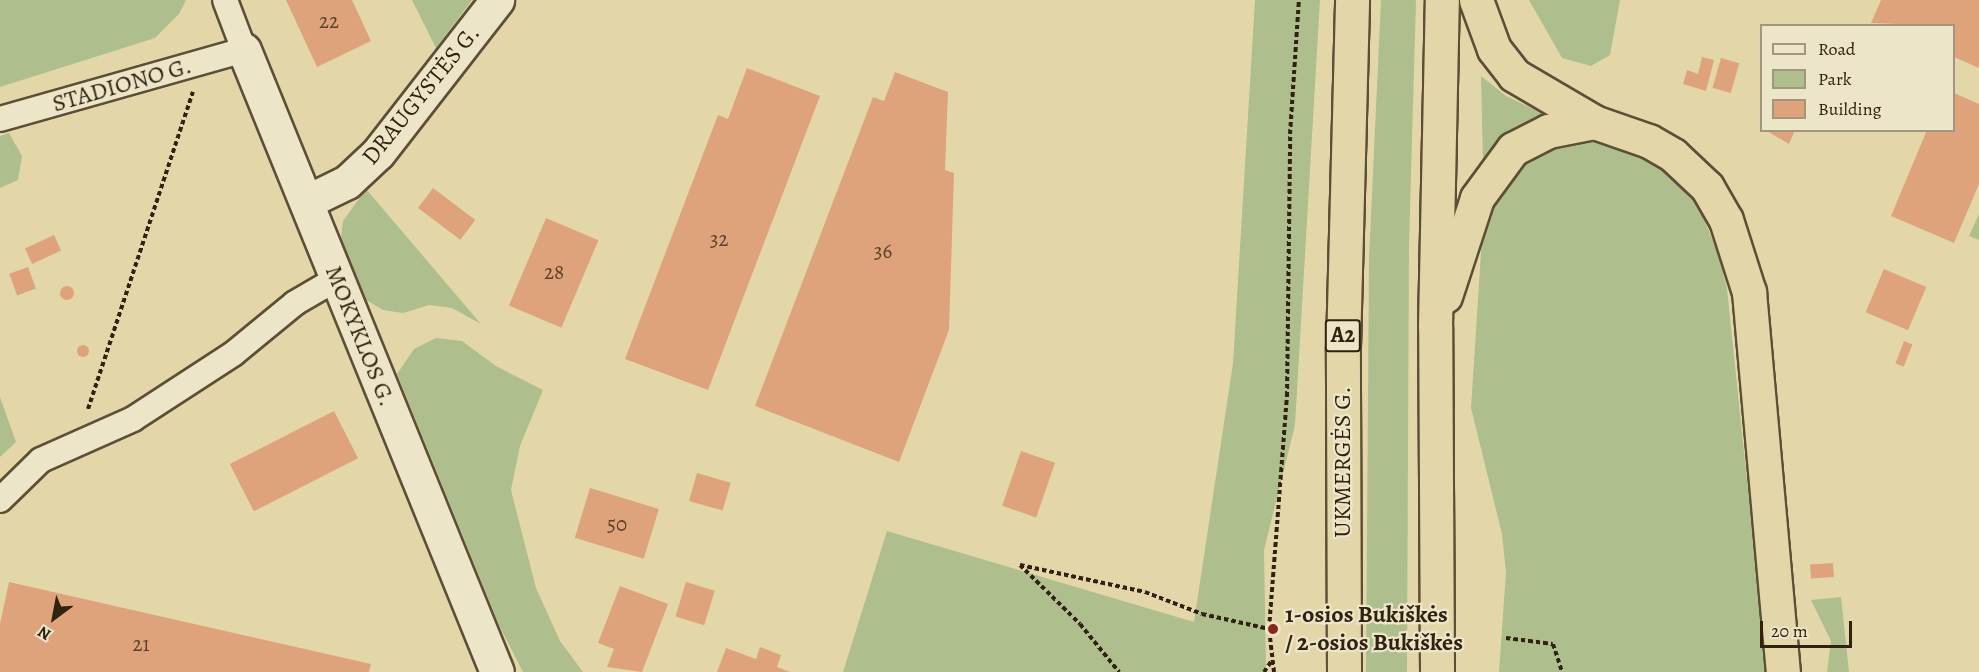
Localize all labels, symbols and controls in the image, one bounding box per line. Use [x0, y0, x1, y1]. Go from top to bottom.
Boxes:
house number: 22 [319, 8, 339, 34]
street label: DRAUGYSTĖS G. [356, 19, 486, 171]
legend [1760, 24, 1955, 132]
text: Road [1818, 37, 1855, 61]
street label: STADIONO G. [49, 51, 195, 119]
text: Park [1818, 67, 1852, 91]
text: Building [1818, 97, 1882, 121]
house number: 32 [710, 226, 728, 252]
house number: 36 [874, 238, 892, 264]
house number: 28 [544, 259, 564, 285]
street label: MOKYKLOS G. [319, 261, 401, 411]
road number: A2 [1324, 317, 1362, 355]
street label: UKMERGĖS G. [1329, 386, 1357, 538]
house number: 50 [607, 511, 627, 537]
north arrow [24, 588, 84, 648]
place label: 1-osios Bukiškės / 2-osios Bukiškės [1285, 601, 1463, 657]
scale bar [1763, 609, 1854, 647]
text: 20 m [1771, 619, 1808, 643]
text: N [34, 621, 55, 646]
marker: 1-osios Bukiškės / 2-osios Bukiškės [1266, 622, 1280, 636]
house number: 21 [132, 631, 150, 657]

